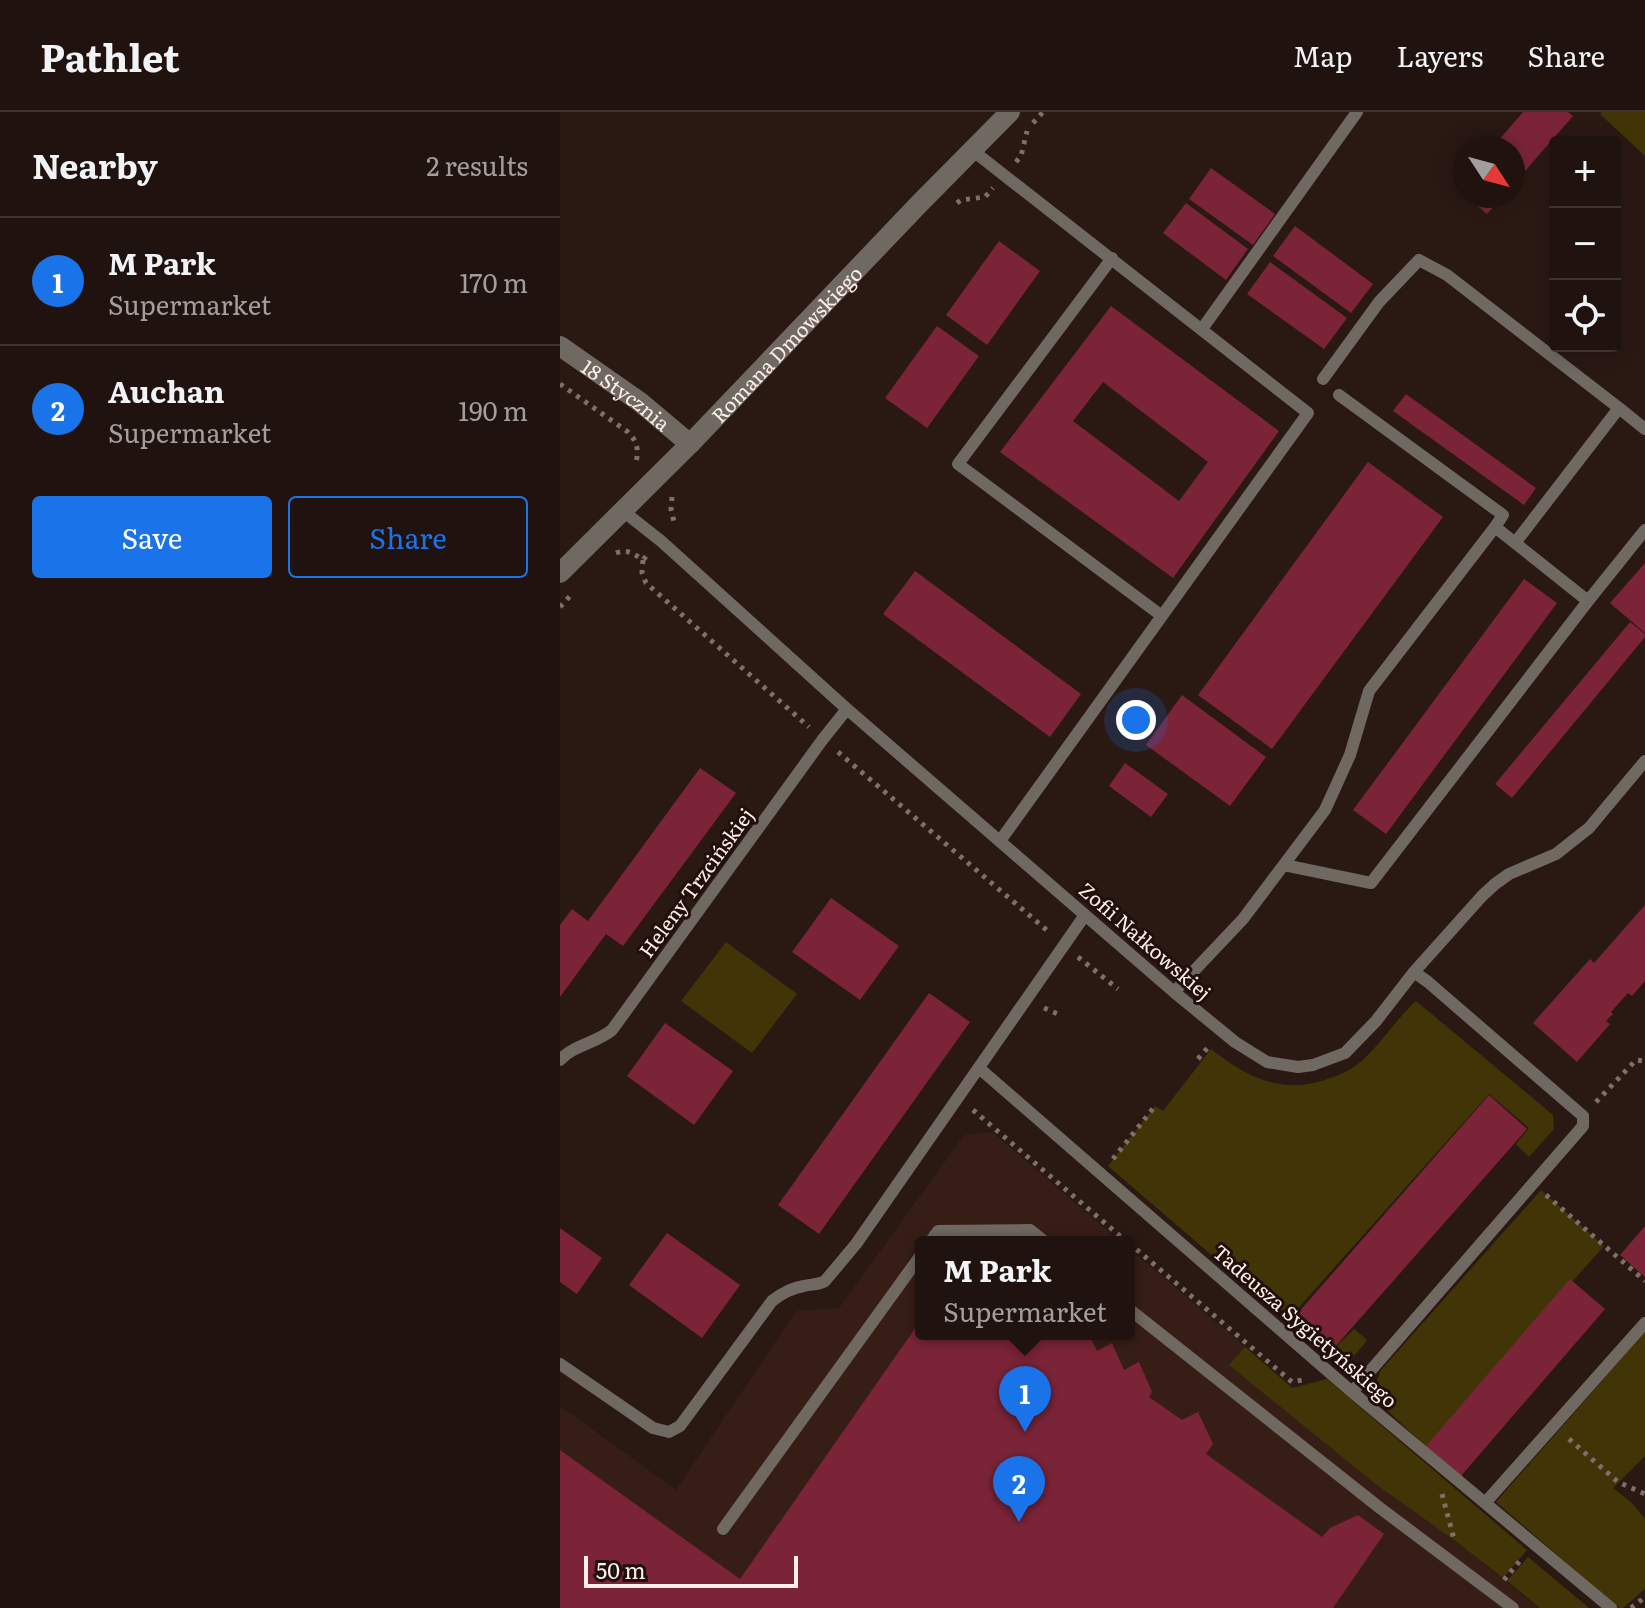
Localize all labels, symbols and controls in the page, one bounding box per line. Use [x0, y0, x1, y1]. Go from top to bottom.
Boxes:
text: Pathlet [40, 27, 180, 84]
text: Map [1293, 34, 1352, 76]
text: Layers [1396, 34, 1483, 76]
text: Share [1527, 34, 1605, 76]
north arrow [1453, 136, 1525, 208]
map controls [1549, 136, 1621, 352]
button: + [1549, 136, 1621, 208]
text: Nearby [32, 139, 158, 189]
text: 2 results [426, 145, 528, 184]
button: − [1549, 208, 1621, 280]
text: M Park [108, 240, 216, 284]
street label: Romana Dmowskiego [703, 258, 868, 429]
text: 1 [53, 262, 63, 301]
text: 170 m [460, 262, 528, 301]
button: locate [1549, 280, 1621, 352]
text: Supermarket [108, 284, 271, 323]
street label: 18 Stycznia [576, 351, 678, 437]
text: Auchan [108, 368, 225, 412]
text: 2 [51, 390, 65, 429]
text: 190 m [458, 390, 528, 429]
text: Supermarket [108, 412, 271, 451]
button: Save [32, 496, 272, 578]
button: Share [288, 496, 528, 578]
your location [1116, 700, 1156, 740]
street label: Heleny Trzcińskiej [630, 801, 760, 963]
street label: Zofii Nałkowskiej [1073, 874, 1219, 1006]
popup [915, 1236, 1135, 1340]
street label: Tadeusza Sygietyńskiego [1207, 1236, 1405, 1414]
text: M Park [943, 1247, 1051, 1291]
text: Supermarket [943, 1291, 1107, 1330]
pin: 1 [999, 1366, 1051, 1432]
pin: 2 [993, 1456, 1045, 1522]
scale bar [584, 1552, 798, 1588]
text: 50 m [596, 1553, 646, 1586]

